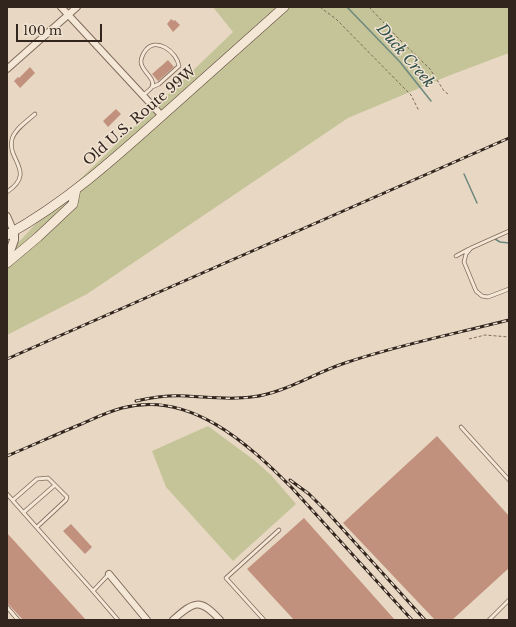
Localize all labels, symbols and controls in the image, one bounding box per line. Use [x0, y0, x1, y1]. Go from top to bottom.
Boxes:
scale bar [18, 16, 104, 42]
water label: Duck Creek [372, 20, 438, 92]
text: 100 m [23, 23, 62, 38]
street label: Old U.S. Route 99W [80, 62, 200, 170]

